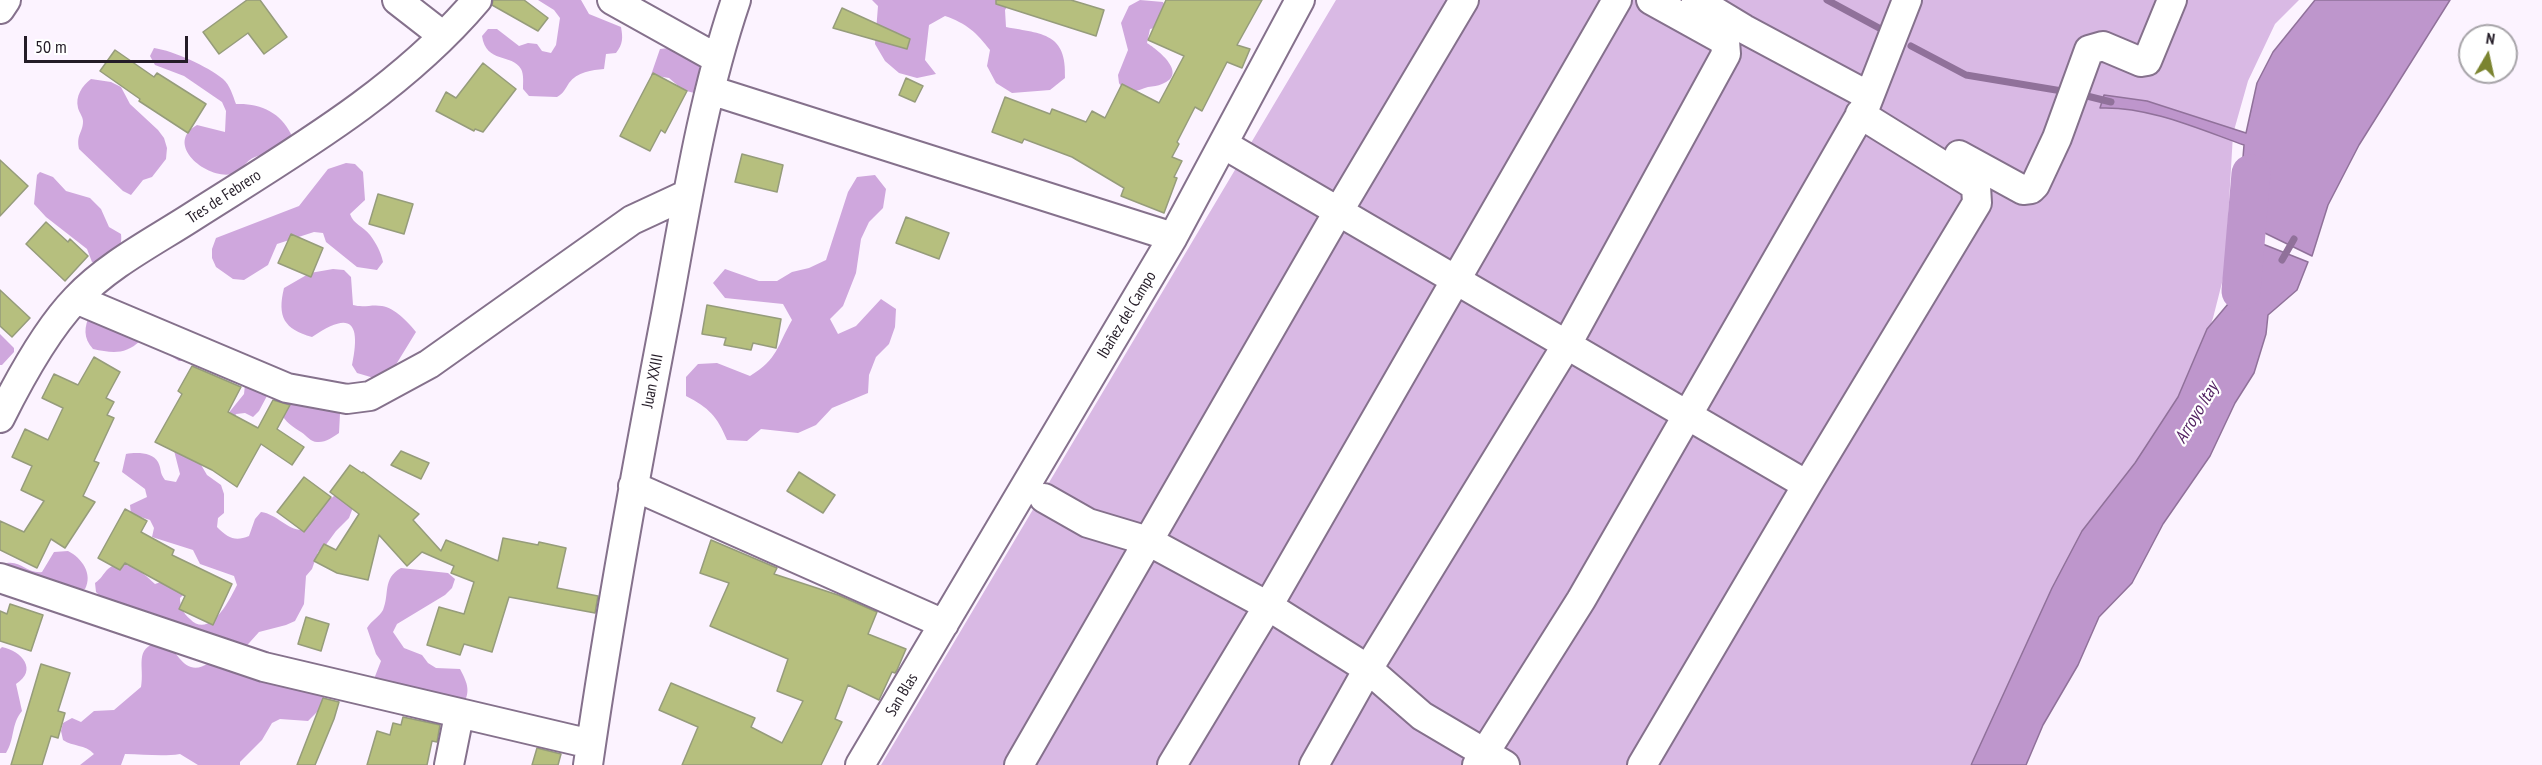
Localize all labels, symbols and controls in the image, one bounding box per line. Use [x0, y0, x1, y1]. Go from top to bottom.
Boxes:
scale bar [27, 24, 190, 62]
north arrow [2458, 24, 2518, 84]
text: N [2485, 28, 2496, 49]
text: 50 m [35, 35, 67, 58]
street label: Tres de Febrero [183, 166, 265, 228]
street label: Ibañez del Campo [1093, 268, 1161, 362]
street label: Juan XXIII [638, 352, 668, 410]
water label: Arroyo Itay [2170, 379, 2224, 447]
street label: San Blas [882, 670, 922, 720]

